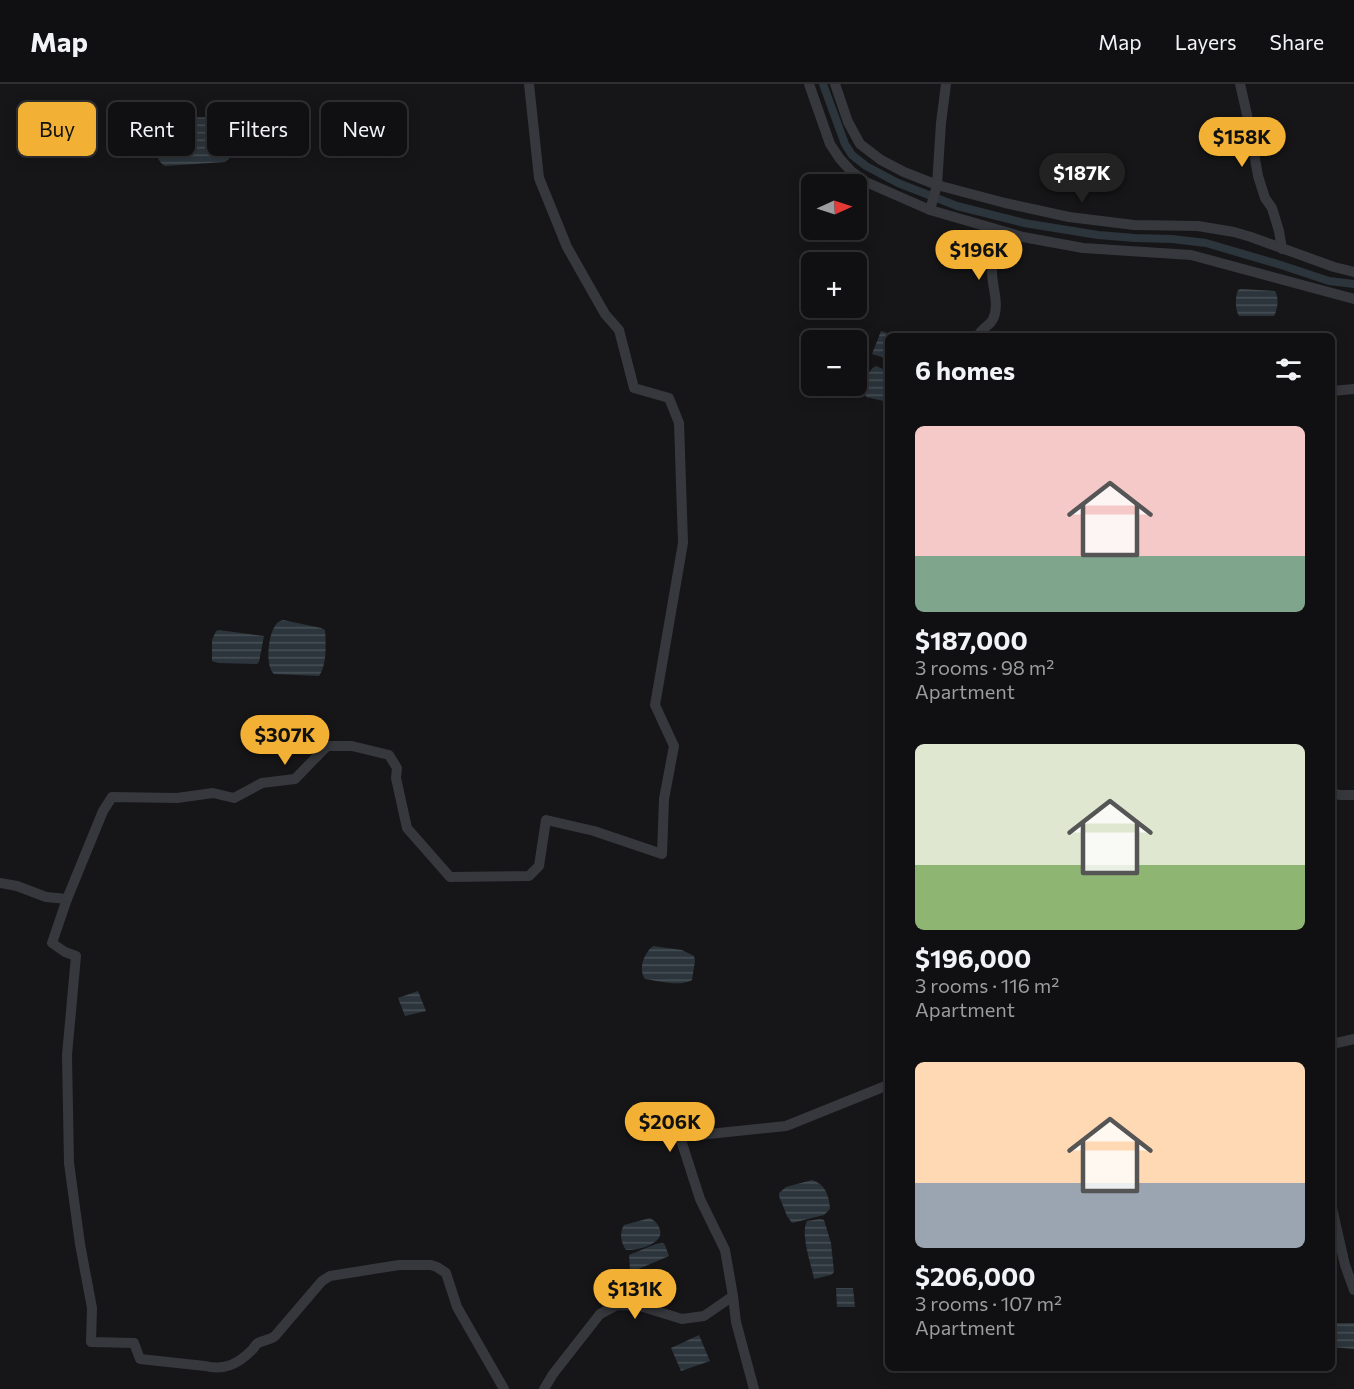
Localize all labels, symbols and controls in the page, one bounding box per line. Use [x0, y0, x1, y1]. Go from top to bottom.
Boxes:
text: Map [30, 24, 88, 58]
text: Map [1098, 29, 1142, 54]
text: Layers [1175, 29, 1237, 54]
text: Share [1270, 29, 1324, 54]
chip: Buy [18, 102, 96, 156]
chip: Rent [108, 102, 195, 156]
chip: Filters [207, 102, 309, 156]
chip: New [321, 102, 407, 156]
pin: $158K [1200, 117, 1284, 168]
text: $158K [1213, 124, 1271, 148]
pin: $187K [1040, 153, 1124, 204]
text: $187K [1053, 160, 1111, 184]
north arrow [801, 174, 867, 240]
map controls [801, 174, 867, 396]
pin: $196K [937, 230, 1021, 281]
text: $196K [949, 237, 1009, 261]
button: + [801, 252, 867, 318]
button: − [801, 330, 867, 396]
icon: filters [1272, 353, 1305, 386]
text: 6 homes [915, 354, 1015, 385]
icon: home [1056, 465, 1164, 573]
text: $187,000 [915, 624, 1028, 655]
text: 3 rooms · 98 m² [915, 655, 1054, 679]
text: Apartment [915, 679, 1015, 703]
pin: $307K [243, 715, 327, 766]
text: $307K [254, 722, 316, 746]
icon: home [1056, 783, 1164, 891]
text: $196,000 [915, 942, 1031, 973]
text: 3 rooms · 116 m² [915, 973, 1059, 997]
text: Apartment [915, 997, 1015, 1021]
icon: home [1056, 1101, 1164, 1209]
pin: $206K [628, 1102, 712, 1153]
text: $206K [639, 1109, 701, 1133]
text: $206,000 [915, 1260, 1036, 1291]
pin: $131K [593, 1269, 677, 1320]
text: $131K [607, 1276, 663, 1300]
text: 3 rooms · 107 m² [915, 1291, 1062, 1315]
text: Apartment [915, 1315, 1015, 1339]

